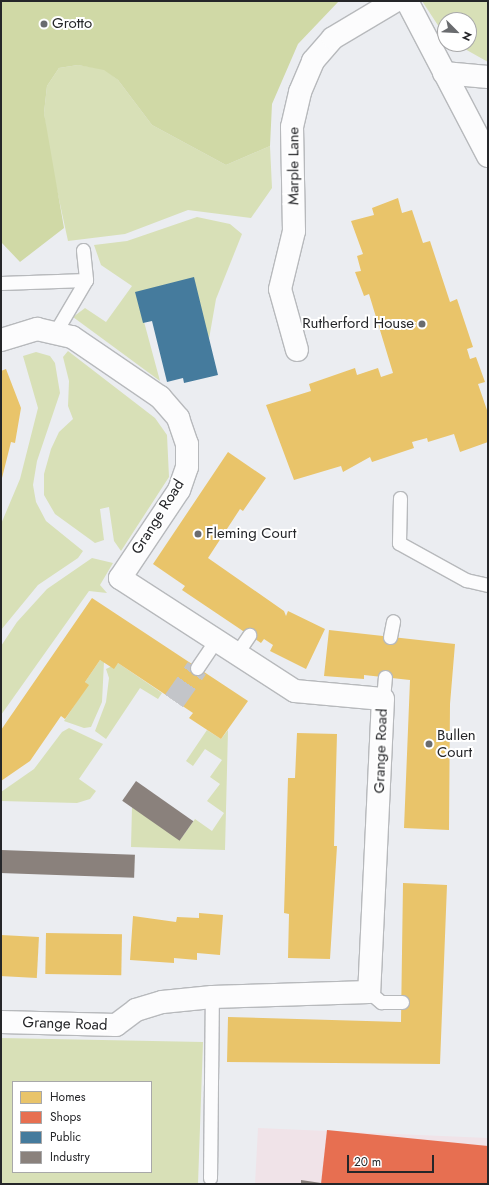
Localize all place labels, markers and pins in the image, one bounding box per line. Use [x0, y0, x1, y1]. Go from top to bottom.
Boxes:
place label: Grotto [52, 15, 92, 33]
marker: Grotto [39, 19, 49, 29]
place label: Rutherford House [302, 315, 414, 333]
marker: Rutherford House [417, 319, 427, 329]
place label: Fleming Court [206, 525, 296, 543]
marker: Fleming Court [193, 529, 203, 539]
place label: Bullen Court [437, 726, 476, 761]
marker: Bullen Court [424, 739, 434, 749]

